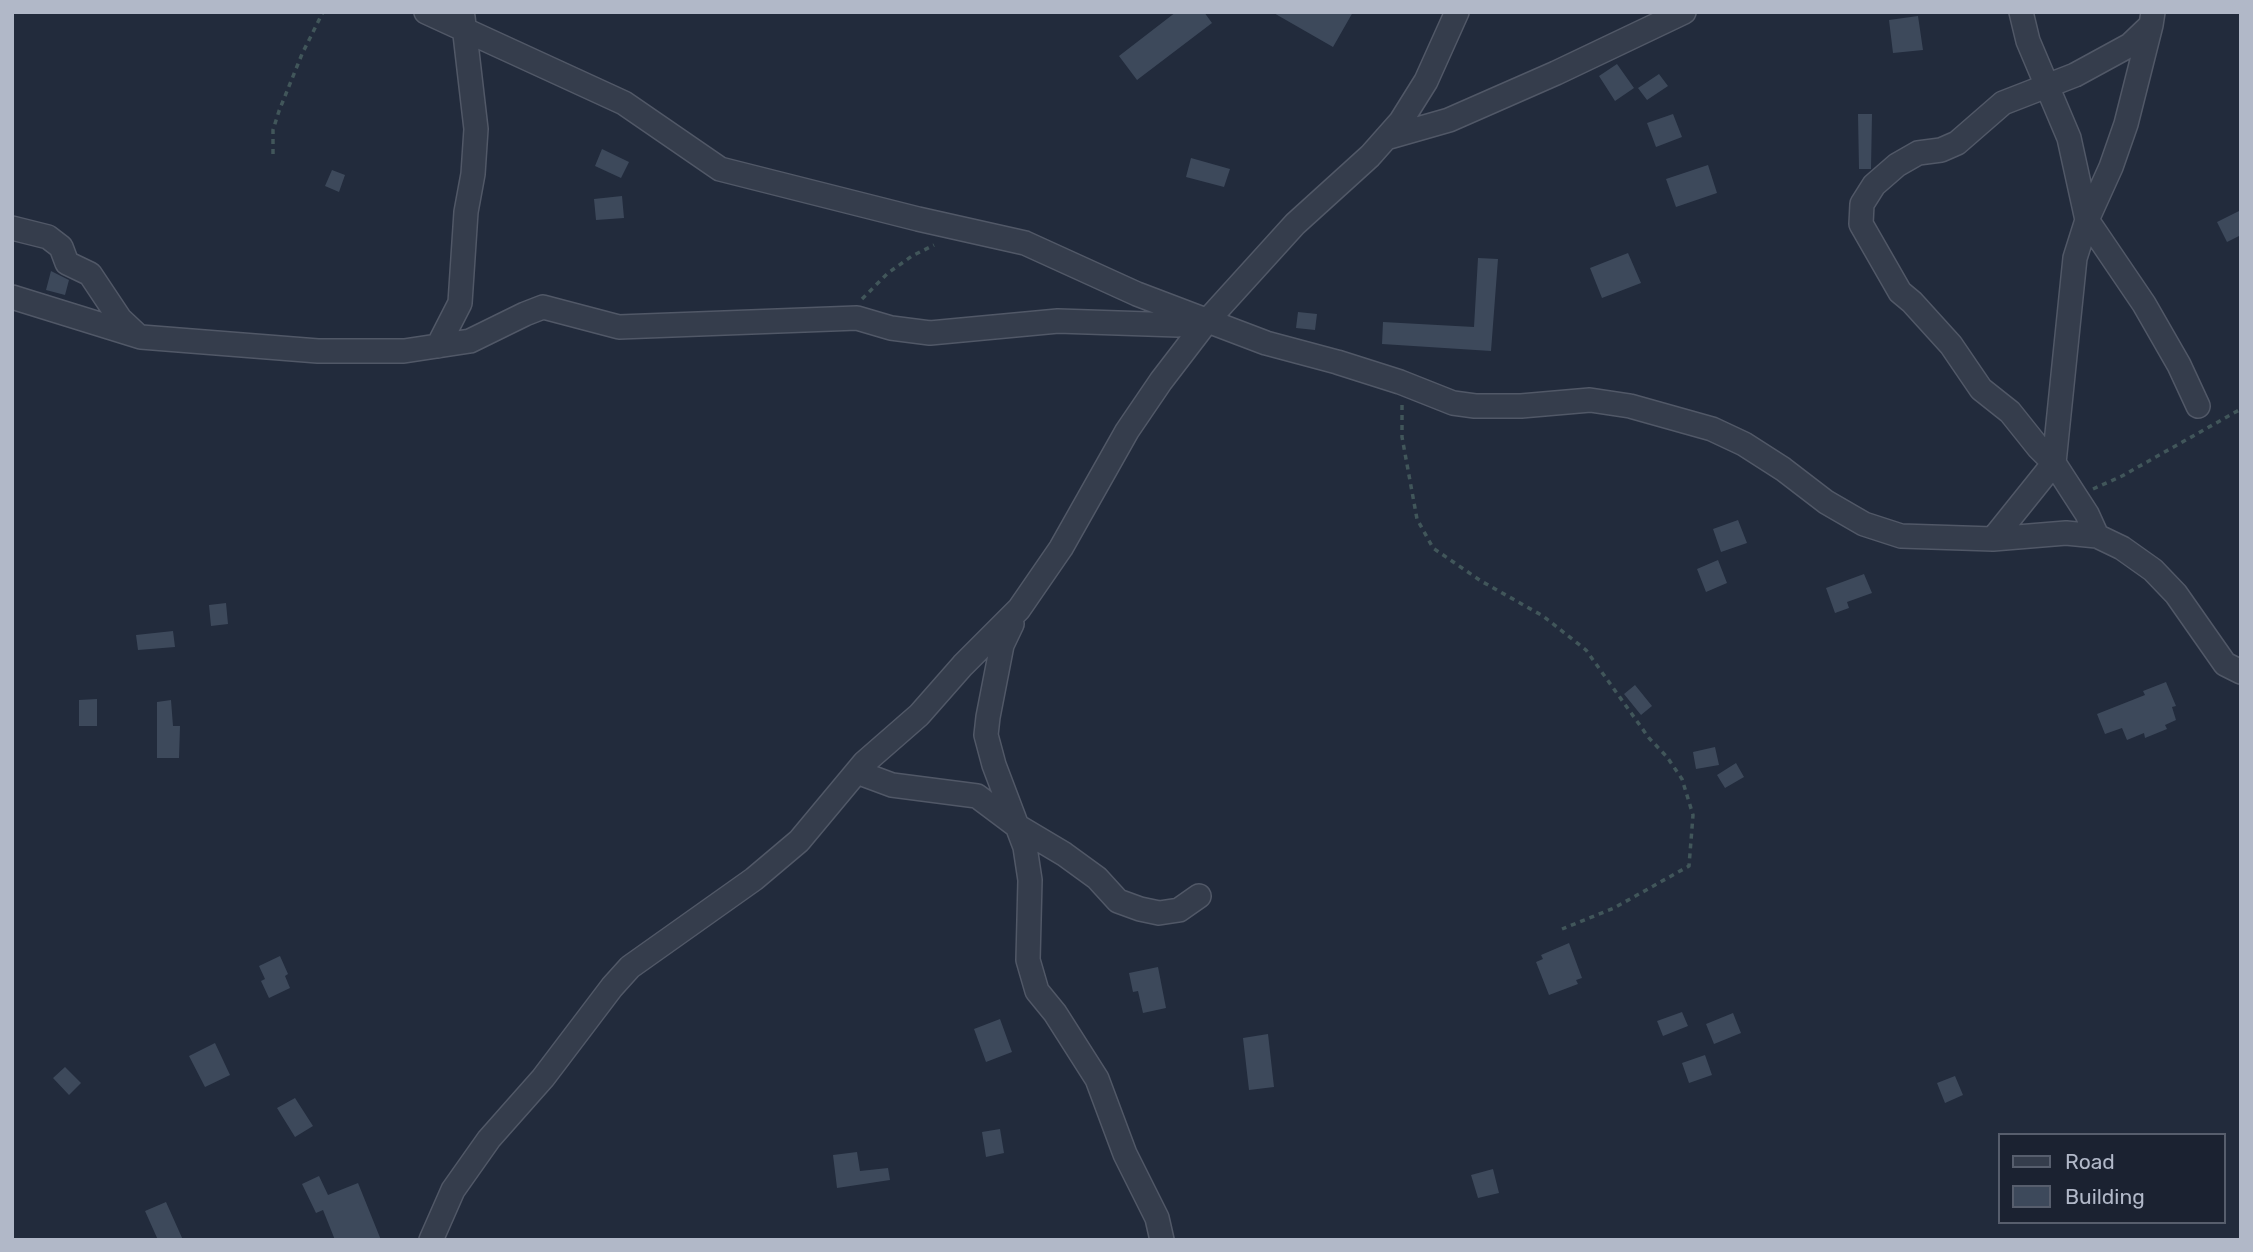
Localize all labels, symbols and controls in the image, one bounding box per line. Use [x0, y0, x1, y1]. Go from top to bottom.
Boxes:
legend [1997, 1133, 2225, 1224]
text: Road [2065, 1149, 2115, 1174]
text: Building [2065, 1184, 2145, 1209]

